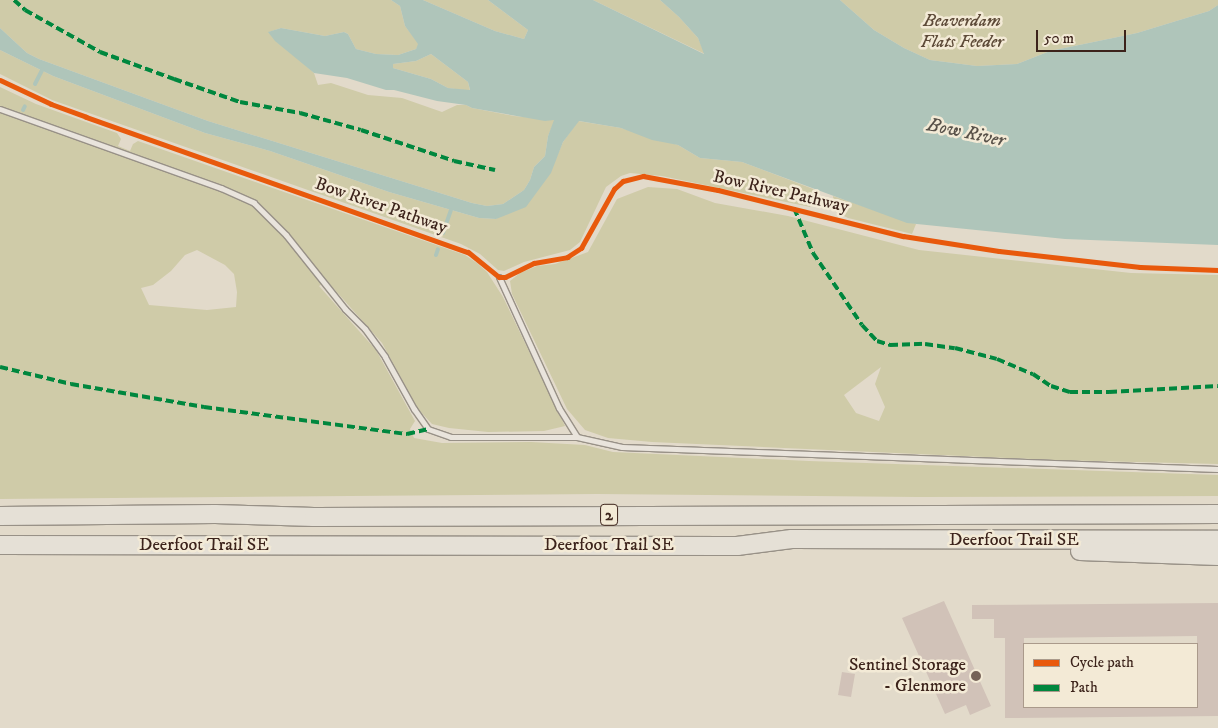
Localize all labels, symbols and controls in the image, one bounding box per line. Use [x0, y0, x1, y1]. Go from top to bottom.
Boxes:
park label: Beaverdam Flats Feeder [921, 11, 1003, 54]
scale bar [1038, 20, 1128, 52]
text: 50 m [1044, 29, 1074, 48]
water label: Bow River [925, 114, 1007, 152]
street label: Bow River Pathway [711, 166, 851, 218]
street label: Bow River Pathway [312, 173, 450, 239]
road number: 2 [599, 502, 619, 528]
street label: Deerfoot Trail SE [949, 529, 1079, 551]
street label: Deerfoot Trail SE [139, 534, 269, 556]
street label: Deerfoot Trail SE [544, 534, 674, 556]
legend [1023, 643, 1198, 708]
text: Cycle path [1070, 653, 1134, 672]
place label: Sentinel Storage - Glenmore [849, 655, 966, 698]
marker: Sentinel Storage - Glenmore [970, 670, 982, 682]
text: Path [1070, 678, 1098, 697]

